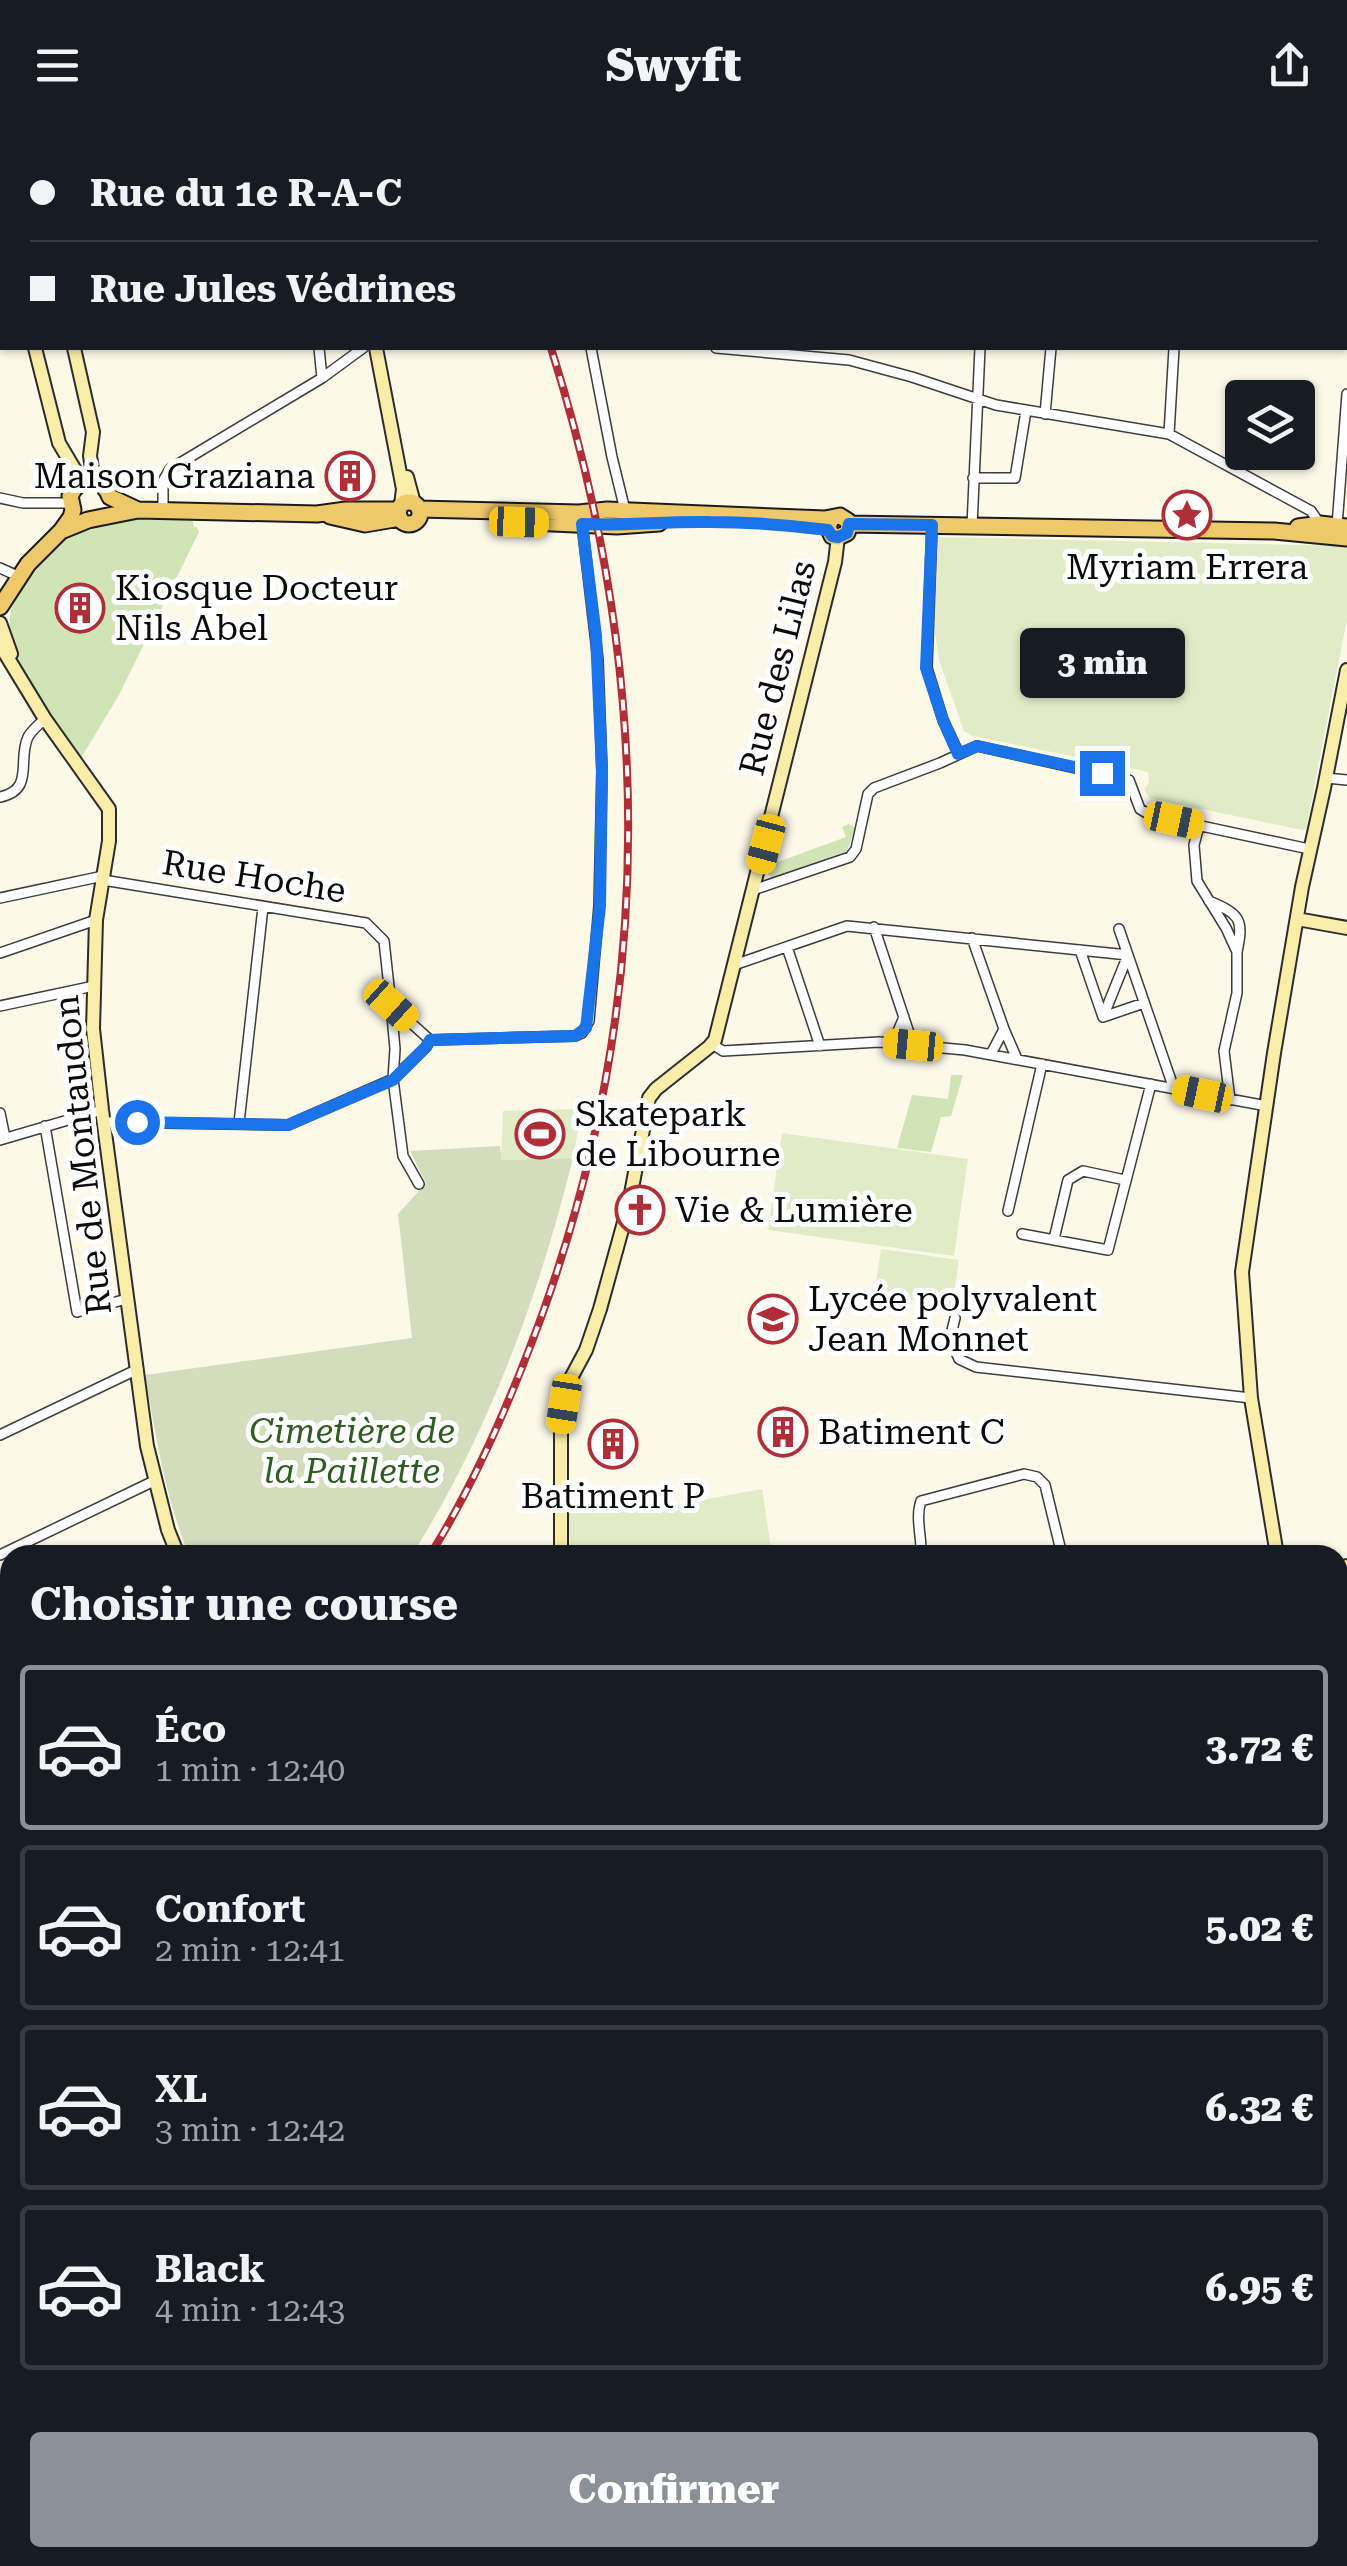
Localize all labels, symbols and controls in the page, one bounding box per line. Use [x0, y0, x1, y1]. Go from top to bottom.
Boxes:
icon: menu [30, 38, 85, 93]
icon: share [1262, 38, 1317, 93]
text: Swyft [606, 39, 741, 92]
text: Rue du 1e R-A-C [90, 171, 402, 215]
text: Rue Jules Védrines [90, 267, 456, 311]
map controls [1225, 380, 1315, 470]
button: layers [1225, 380, 1315, 470]
building icon: Maison Graziana [324, 450, 376, 502]
place label: Maison Graziana [34, 456, 315, 497]
place icon: Myriam Errera [1161, 489, 1213, 541]
car [488, 506, 550, 538]
place label: Myriam Errera [1066, 547, 1308, 588]
street label: Rue des Lilas [732, 556, 824, 780]
place label: Kiosque Docteur Nils Abel [115, 568, 398, 649]
building icon: Kiosque Docteur Nils Abel [54, 582, 106, 634]
callout: 3 min [1020, 628, 1184, 698]
text: 3 min [1058, 644, 1147, 682]
route end [1080, 751, 1125, 796]
car [1142, 799, 1206, 841]
car [744, 811, 788, 877]
street label: Rue Hoche [159, 842, 349, 912]
car [359, 974, 423, 1036]
street label: Rue de Montaudon [46, 993, 120, 1317]
car [882, 1027, 944, 1063]
car [1170, 1073, 1234, 1115]
place label: Skatepark de Libourne [575, 1094, 780, 1175]
route start [115, 1100, 160, 1145]
sports icon: Skatepark de Libourne [514, 1108, 566, 1160]
church icon: Vie & Lumière [614, 1184, 666, 1236]
place label: Vie & Lumière [675, 1190, 913, 1231]
place label: Lycée polyvalent Jean Monnet [808, 1279, 1097, 1360]
school or university icon: Lycée polyvalent Jean Monnet [747, 1293, 799, 1345]
car [544, 1372, 584, 1436]
building icon: Batiment C [757, 1406, 809, 1458]
park label: Cimetière de la Paillette [249, 1411, 455, 1492]
place label: Batiment C [818, 1412, 1005, 1453]
building icon: Batiment P [587, 1418, 639, 1470]
place label: Batiment P [521, 1476, 705, 1517]
text: Choisir une course [30, 1578, 458, 1631]
icon: car [35, 1703, 125, 1793]
text: Éco [155, 1707, 226, 1751]
text: 3.72 € [1206, 1726, 1313, 1770]
text: 1 min · 12:40 [155, 1751, 345, 1789]
icon: car [35, 1883, 125, 1973]
text: Confort [155, 1887, 305, 1931]
text: 5.02 € [1206, 1906, 1313, 1950]
text: 2 min · 12:41 [155, 1931, 345, 1969]
icon: car [35, 2063, 125, 2153]
text: XL [155, 2067, 207, 2111]
text: 6.32 € [1206, 2086, 1313, 2130]
text: 3 min · 12:42 [155, 2111, 345, 2149]
icon: car [35, 2243, 125, 2333]
text: Black [155, 2247, 265, 2291]
text: 6.95 € [1206, 2266, 1313, 2310]
text: 4 min · 12:43 [155, 2291, 345, 2329]
button: Confirmer [30, 2432, 1318, 2547]

